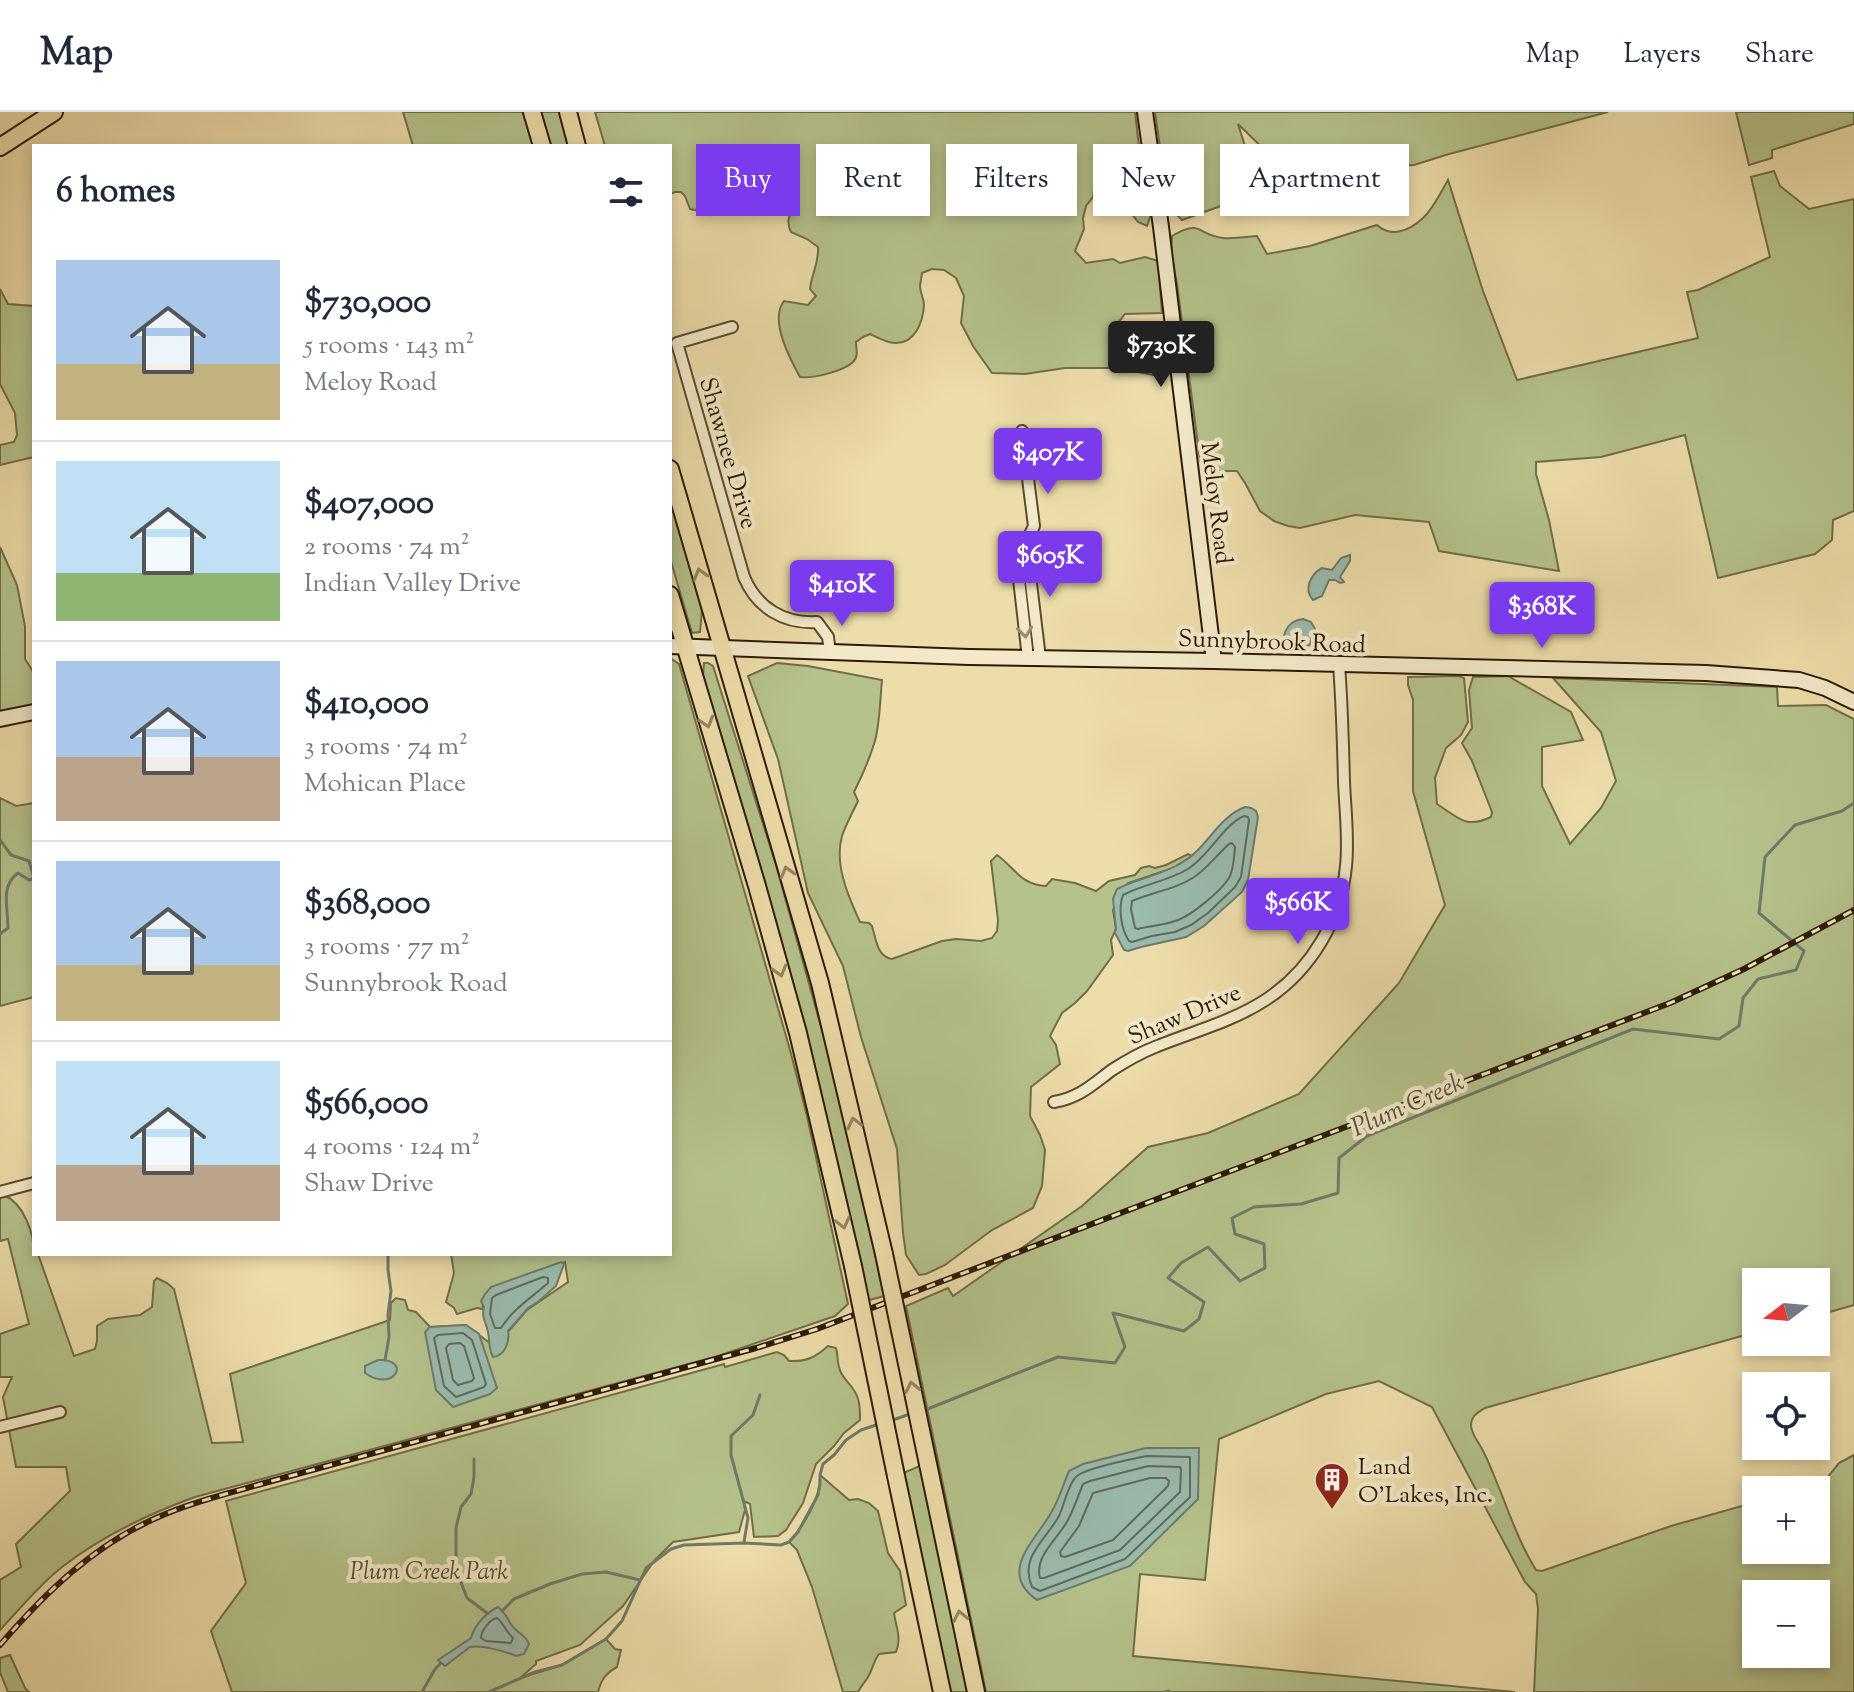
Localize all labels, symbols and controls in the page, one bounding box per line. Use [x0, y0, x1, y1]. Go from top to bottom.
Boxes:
text: Map [40, 28, 113, 82]
text: Map [1526, 35, 1579, 75]
text: Layers [1623, 35, 1701, 75]
text: Share [1745, 35, 1814, 75]
chip: Buy [696, 144, 800, 216]
chip: Rent [816, 144, 930, 216]
chip: Filters [946, 144, 1077, 216]
chip: New [1093, 144, 1204, 216]
chip: Apartment [1220, 144, 1409, 216]
text: 6 homes [56, 168, 175, 217]
icon: filters [604, 170, 648, 214]
text: $730,000 [304, 279, 431, 328]
icon: home [120, 292, 216, 388]
pin: $730K [1105, 321, 1217, 389]
text: 5 rooms · 143 m² [304, 328, 474, 365]
text: $730K [1126, 328, 1196, 365]
text: Meloy Road [304, 365, 437, 402]
street label: Shawnee Drive [689, 374, 765, 533]
pin: $407K [992, 428, 1104, 496]
text: $407K [1012, 435, 1084, 472]
street label: Meloy Road [1191, 440, 1239, 567]
text: $407,000 [304, 480, 434, 529]
icon: home [120, 493, 216, 589]
text: 2 rooms · 74 m² [304, 529, 469, 566]
pin: $605K [994, 531, 1106, 599]
text: $605K [1016, 538, 1084, 575]
pin: $410K [786, 560, 898, 628]
text: Indian Valley Drive [304, 566, 521, 603]
text: $410K [808, 567, 876, 604]
one-way arrow [693, 568, 709, 582]
pin: $368K [1486, 582, 1598, 650]
text: $368K [1508, 589, 1576, 626]
street label: Sunnybrook Road [1177, 623, 1367, 663]
one-way arrow [1017, 626, 1034, 639]
text: $410,000 [304, 680, 429, 729]
icon: home [120, 693, 216, 789]
one-way arrow [698, 714, 714, 728]
text: 3 rooms · 74 m² [304, 729, 468, 766]
text: Mohican Place [304, 766, 466, 803]
one-way arrow [780, 865, 797, 879]
pin: $566K [1242, 878, 1354, 946]
text: $368,000 [304, 880, 431, 929]
text: $566K [1264, 885, 1332, 922]
icon: home [120, 893, 216, 989]
text: 3 rooms · 77 m² [304, 929, 469, 966]
one-way arrow [771, 964, 788, 978]
text: Sunnybrook Road [304, 966, 508, 1003]
street label: Shaw Drive [1123, 977, 1247, 1055]
water label: Plum Creek [1346, 1065, 1471, 1148]
text: $566,000 [304, 1080, 428, 1129]
icon: home [120, 1093, 216, 1189]
one-way arrow [847, 1117, 864, 1130]
text: 4 rooms · 124 m² [304, 1129, 480, 1166]
text: Shaw Drive [304, 1166, 434, 1203]
one-way arrow [834, 1216, 851, 1230]
north arrow [1742, 1268, 1830, 1356]
map controls [1742, 1268, 1830, 1668]
button: locate [1742, 1372, 1830, 1460]
one-way arrow [904, 1381, 921, 1395]
place label: Land O'Lakes, Inc. [1358, 1451, 1493, 1513]
building icon: Land O'Lakes, Inc. [1313, 1461, 1351, 1511]
button: + [1742, 1476, 1830, 1564]
park label: Plum Creek Park [350, 1556, 508, 1590]
button: − [1742, 1580, 1830, 1668]
one-way arrow [952, 1609, 969, 1623]

